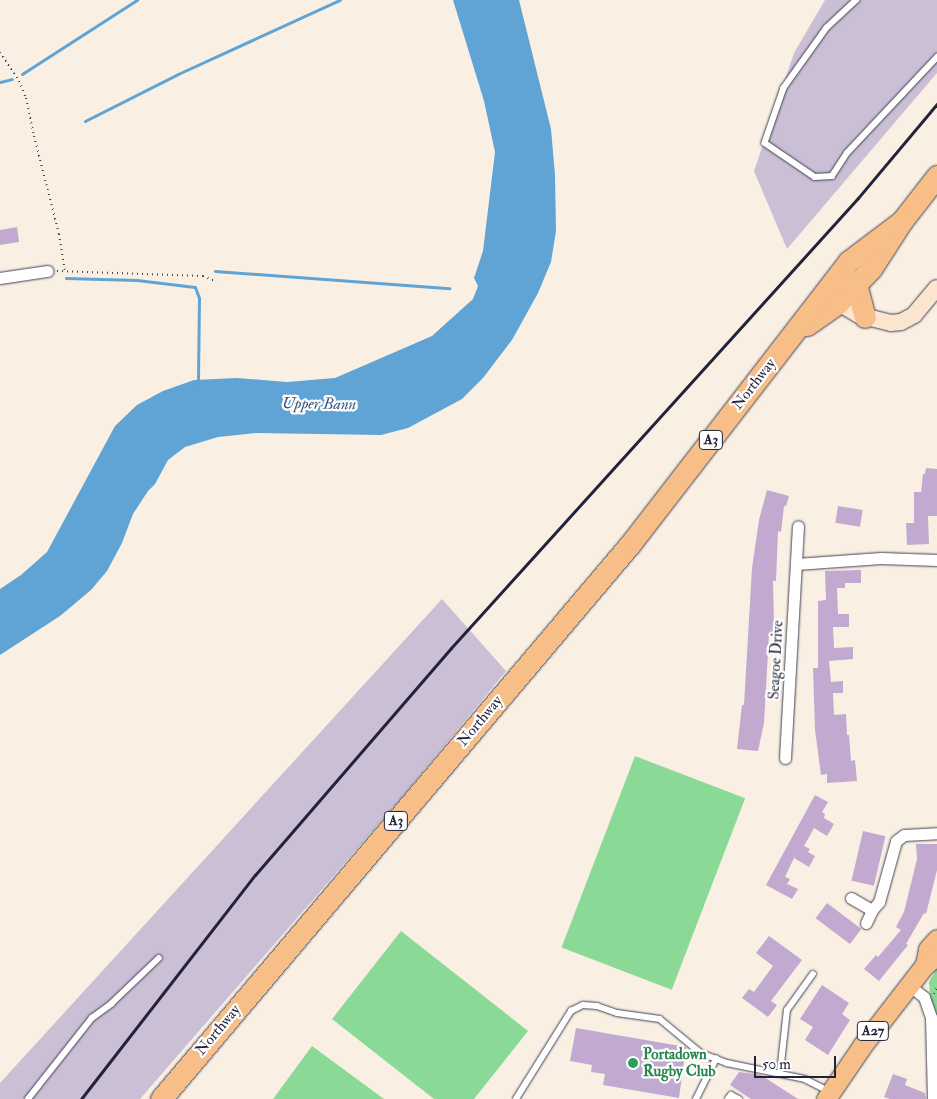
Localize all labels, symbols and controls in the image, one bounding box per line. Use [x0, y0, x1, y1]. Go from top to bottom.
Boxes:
street label: Northway [728, 355, 780, 413]
water label: Upper Bann [282, 394, 356, 414]
road number: A3 [698, 428, 724, 452]
street label: Seagoe Drive [765, 620, 787, 700]
street label: Northway [454, 692, 506, 750]
road number: A3 [384, 809, 408, 832]
street label: Northway [192, 1001, 244, 1059]
road number: A27 [857, 1019, 889, 1042]
place label: Portadown Rugby Club [643, 1045, 716, 1080]
scale bar [757, 1046, 840, 1078]
text: 50 m [762, 1055, 791, 1074]
marker: Portadown Rugby Club [627, 1057, 639, 1069]

